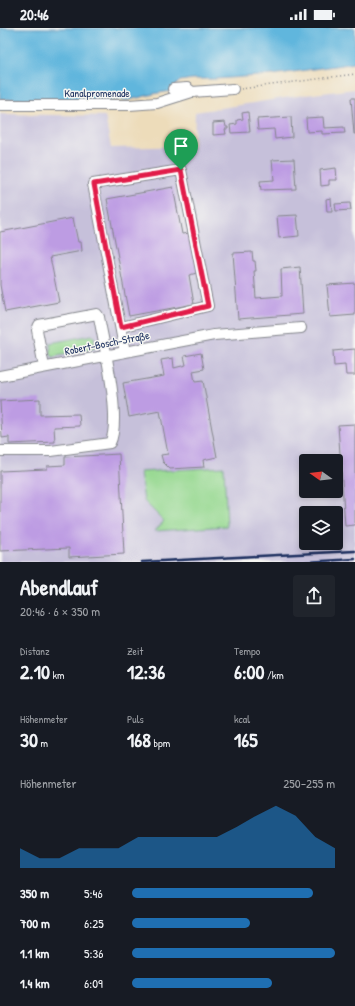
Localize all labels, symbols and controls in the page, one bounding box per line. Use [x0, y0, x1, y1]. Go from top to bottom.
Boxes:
text: 20:46 [20, 4, 49, 25]
street label: Kanalpromenade [64, 86, 130, 100]
pin [164, 129, 198, 170]
icon: arrive [170, 135, 192, 157]
street label: Robert-Bosch-Straße [63, 328, 151, 358]
north arrow [299, 454, 343, 498]
map controls [299, 454, 343, 550]
button: layers [299, 506, 343, 550]
text: Abendlauf [20, 572, 98, 602]
button: share [293, 575, 335, 617]
text: 20:46 · 6 × 350 m [20, 602, 100, 620]
text: Distanz [20, 644, 50, 658]
text: Zeit [127, 644, 143, 658]
text: Tempo [234, 644, 260, 658]
text: 2.10 [20, 658, 50, 685]
text: 12:36 [127, 658, 165, 685]
text: 6:00 [234, 658, 265, 685]
text: km [50, 668, 64, 682]
text: /km [265, 668, 284, 682]
text: Höhenmeter [20, 712, 68, 726]
text: Puls [127, 712, 144, 726]
text: kcal [234, 712, 250, 726]
text: 30 [20, 726, 38, 753]
text: 168 [127, 726, 151, 753]
text: 165 [234, 726, 258, 753]
text: m [38, 736, 48, 750]
text: bpm [151, 736, 170, 750]
text: Höhenmeter [20, 774, 77, 792]
text: 250–255 m [283, 774, 335, 792]
text: 350 m [20, 884, 49, 902]
text: 5:46 [84, 884, 103, 902]
text: 700 m [20, 914, 50, 932]
text: 6:25 [84, 914, 104, 932]
text: 1.1 km [20, 944, 49, 962]
text: 5:36 [84, 944, 104, 962]
text: 1.4 km [20, 974, 50, 992]
text: 6:09 [84, 974, 103, 992]

